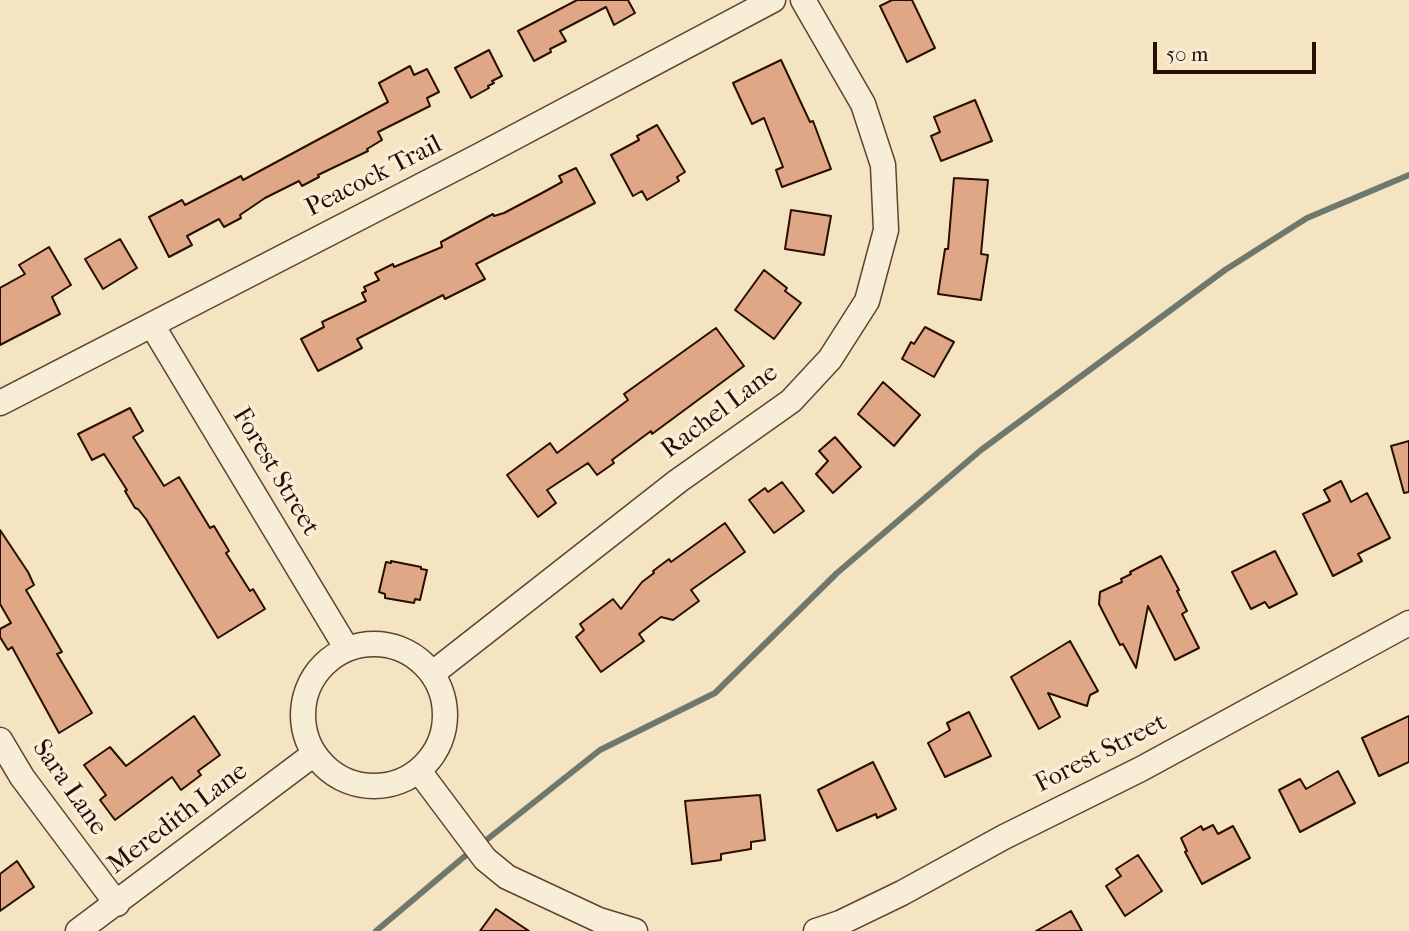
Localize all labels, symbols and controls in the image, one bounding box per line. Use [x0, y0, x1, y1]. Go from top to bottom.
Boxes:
scale bar [1157, 28, 1320, 72]
text: 50 m [1166, 42, 1209, 66]
street label: Peacock Trail [301, 129, 447, 225]
street label: Rachel Lane [655, 358, 785, 466]
street label: Forest Street [225, 402, 325, 542]
street label: Forest Street [1030, 707, 1172, 801]
street label: Sara Lane [25, 734, 113, 842]
street label: Meredith Lane [102, 756, 254, 882]

